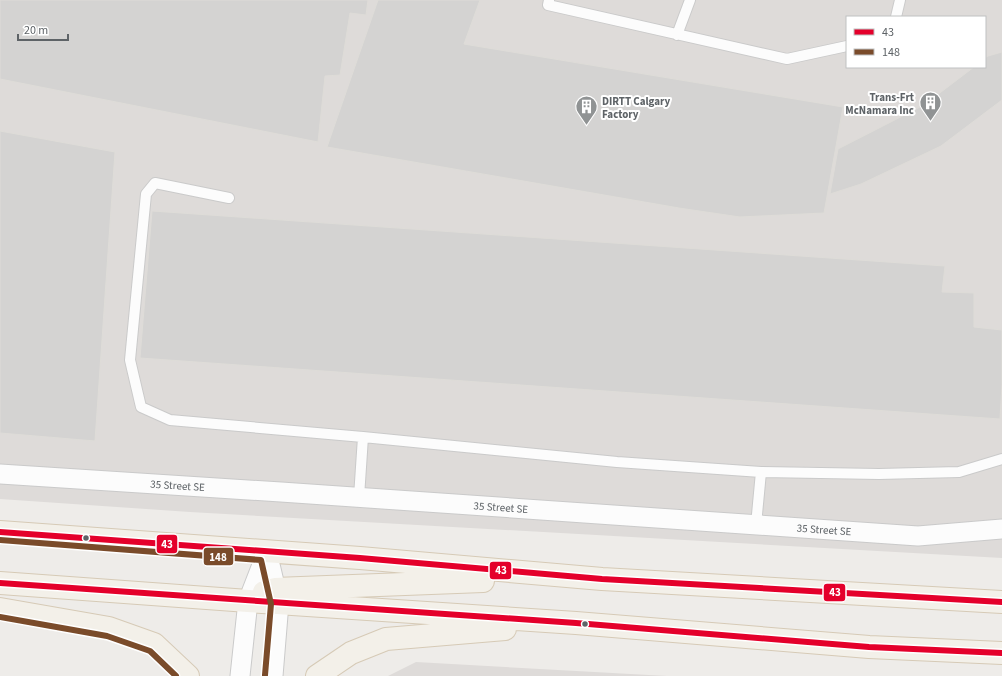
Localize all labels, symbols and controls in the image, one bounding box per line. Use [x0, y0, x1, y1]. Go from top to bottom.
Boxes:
scale bar [18, 16, 68, 42]
legend [846, 16, 986, 68]
text: 20 m [24, 22, 48, 39]
text: 43 [882, 24, 894, 41]
text: 148 [882, 44, 900, 61]
place label: Trans-Frt McNamara Inc [845, 90, 915, 118]
building icon: Trans-Frt McNamara Inc [917, 90, 943, 123]
building icon: DIRTT Calgary Factory [573, 94, 599, 127]
place label: DIRTT Calgary Factory [602, 94, 671, 122]
street label: 35 Street SE [150, 477, 206, 495]
street label: 35 Street SE [473, 498, 529, 517]
street label: 35 Street SE [796, 521, 852, 539]
unlabelled marker [81, 533, 91, 543]
line badge: 43 [156, 534, 178, 554]
text: 43 [161, 537, 173, 552]
line badge: 148 [203, 547, 234, 566]
text: 148 [209, 550, 227, 565]
line badge: 43 [489, 561, 512, 580]
text: 43 [495, 563, 507, 578]
line badge: 43 [823, 583, 846, 602]
text: 43 [829, 585, 841, 600]
unlabelled marker [580, 619, 590, 629]

